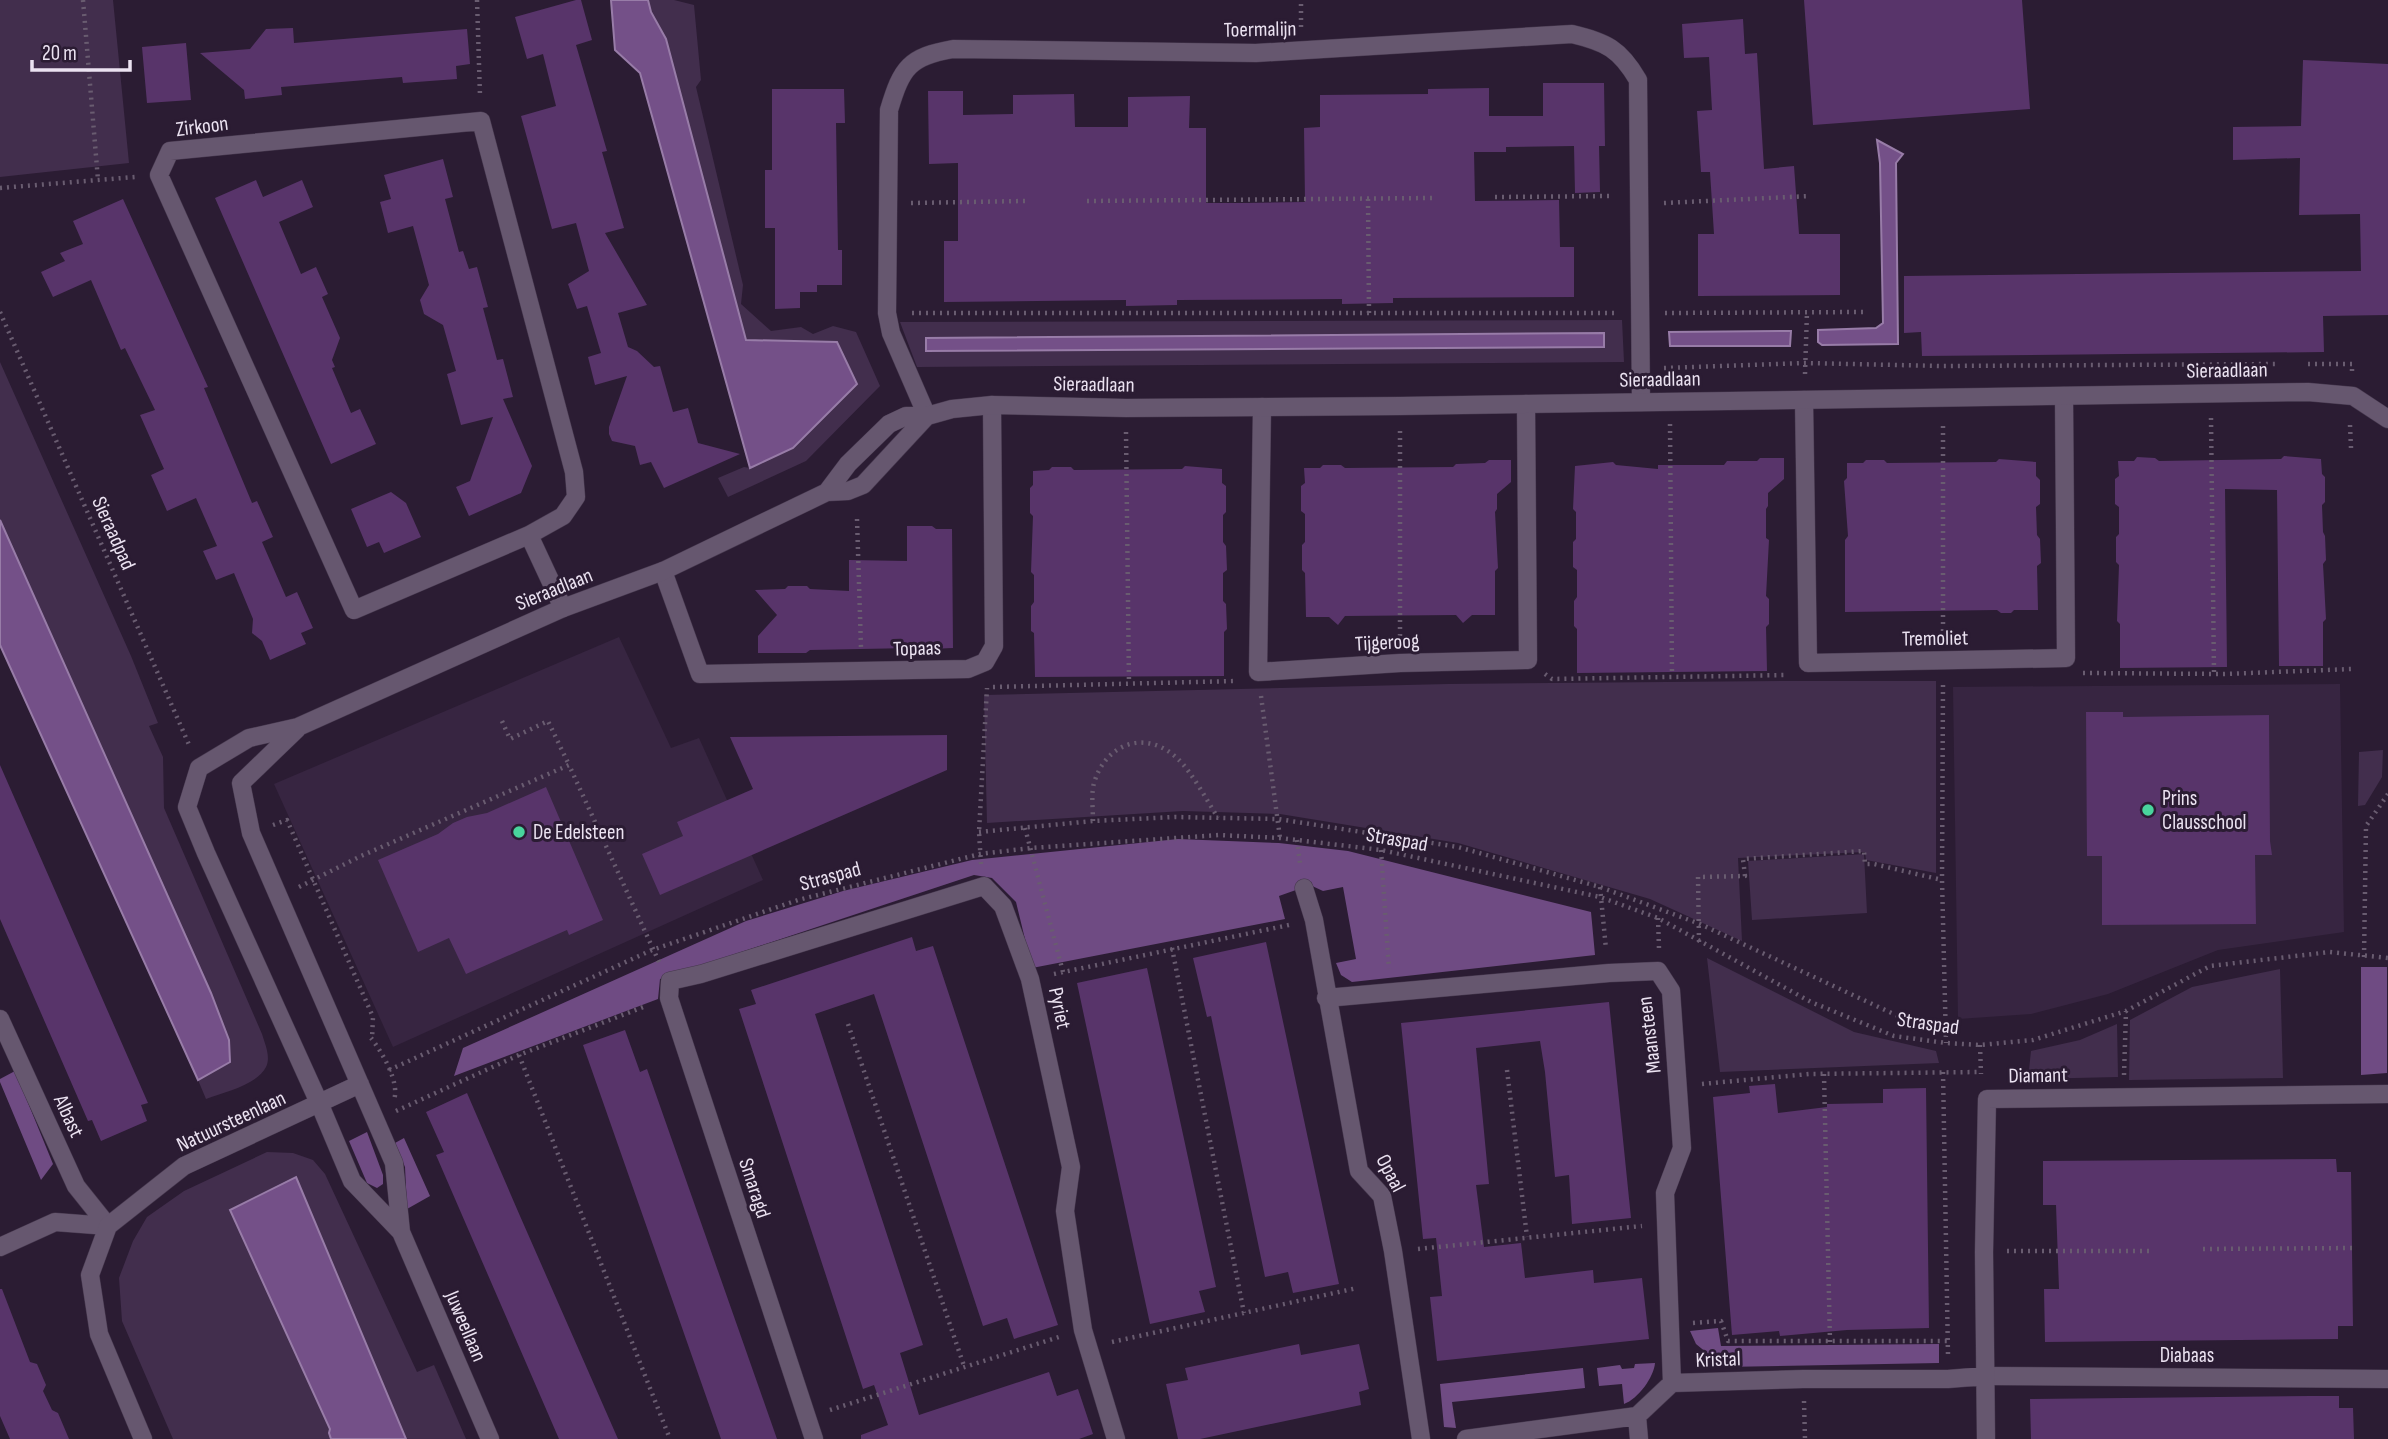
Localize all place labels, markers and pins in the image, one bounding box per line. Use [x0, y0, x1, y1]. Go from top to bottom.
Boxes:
place label: Prins Clausschool [2162, 786, 2247, 835]
marker: Prins Clausschool [2140, 802, 2156, 818]
place label: De Edelsteen [533, 820, 624, 845]
marker: De Edelsteen [511, 824, 527, 840]

